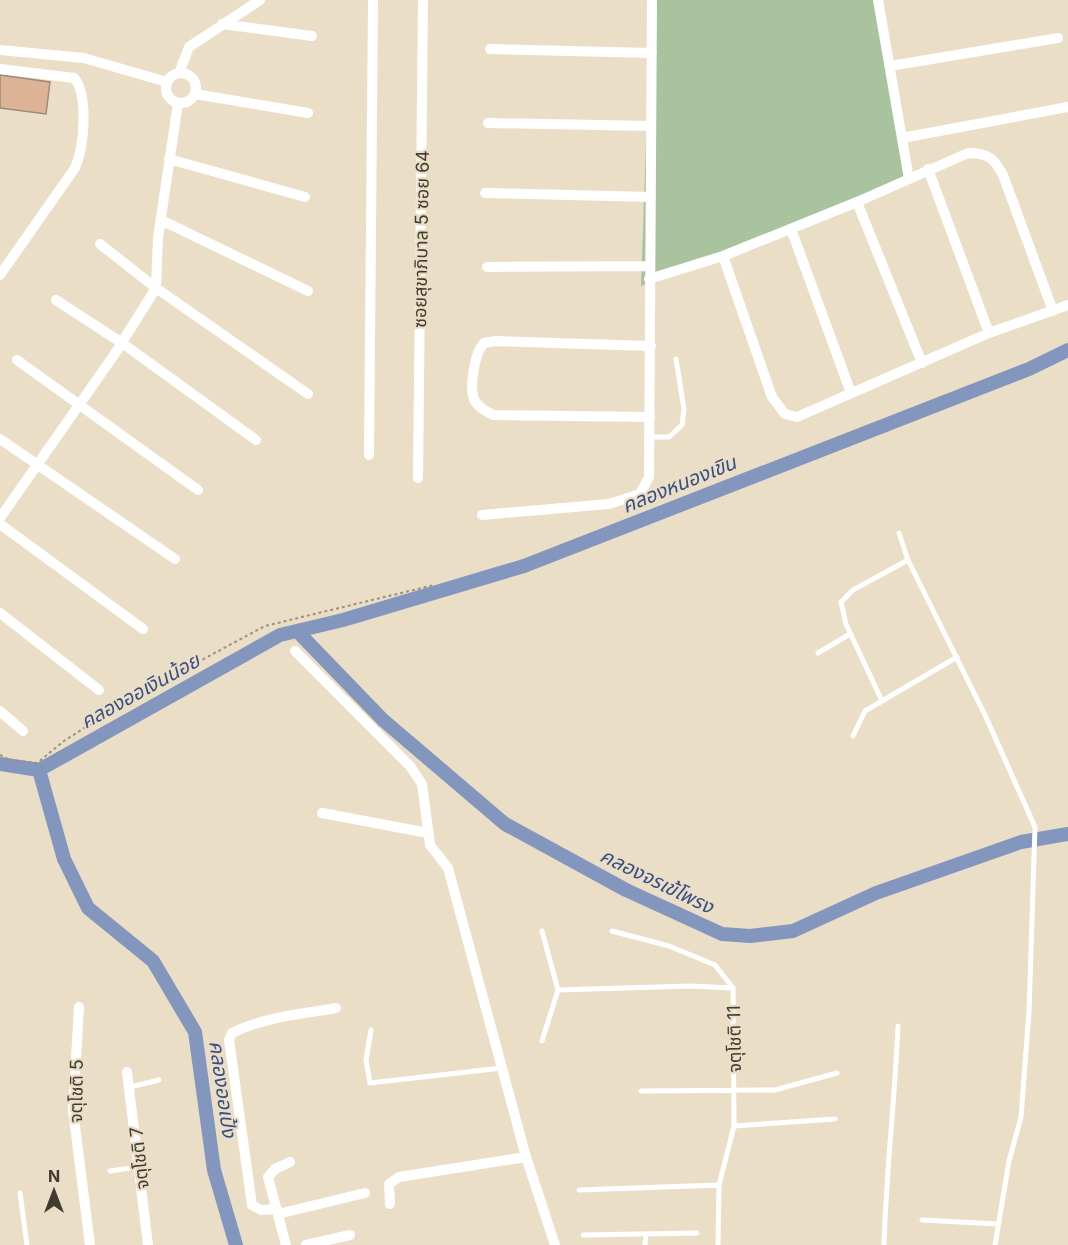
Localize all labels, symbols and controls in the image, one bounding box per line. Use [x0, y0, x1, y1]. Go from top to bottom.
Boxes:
street label: ซอยสุขาภิบาล 5 ซอย 64 [409, 150, 434, 328]
water label: คลองหนองเขิน [618, 450, 741, 518]
water label: คลองออเงินน้อย [76, 647, 206, 734]
water label: คลองจรเข้โพรง [596, 843, 719, 919]
street label: จตุโชติ 11 [723, 1005, 746, 1073]
water label: คลองออเป้ง [204, 1039, 242, 1140]
street label: จตุโชติ 5 [65, 1059, 88, 1123]
street label: จตุโชติ 7 [125, 1125, 154, 1190]
north arrow [24, 1161, 84, 1221]
text: N [48, 1166, 60, 1186]

